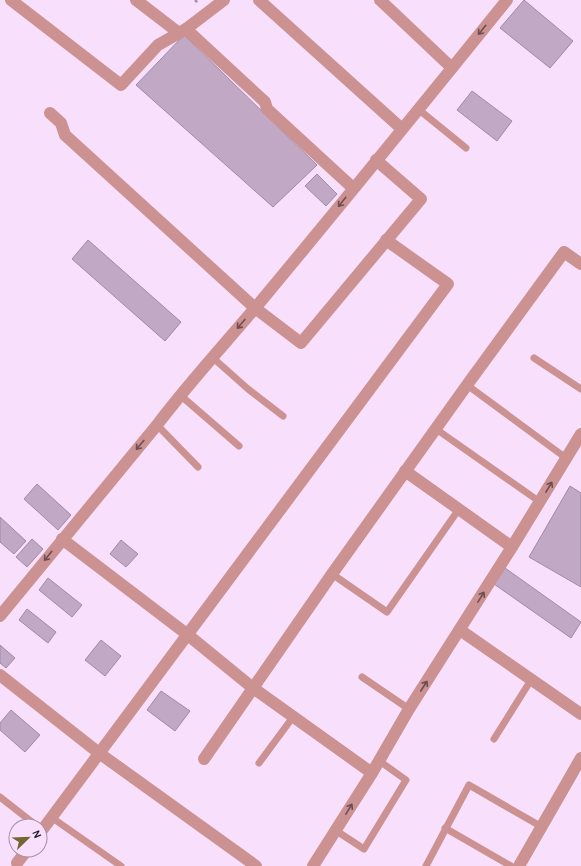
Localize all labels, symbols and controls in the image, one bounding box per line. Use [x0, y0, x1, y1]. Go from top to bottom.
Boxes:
one-way arrow [478, 25, 487, 36]
one-way arrow [337, 197, 346, 208]
one-way arrow [236, 319, 245, 329]
one-way arrow [135, 440, 144, 451]
one-way arrow [545, 482, 553, 493]
one-way arrow [44, 551, 52, 562]
one-way arrow [477, 591, 485, 603]
one-way arrow [420, 680, 428, 692]
one-way arrow [345, 803, 353, 815]
north arrow [8, 818, 48, 858]
text: N [29, 828, 44, 840]

